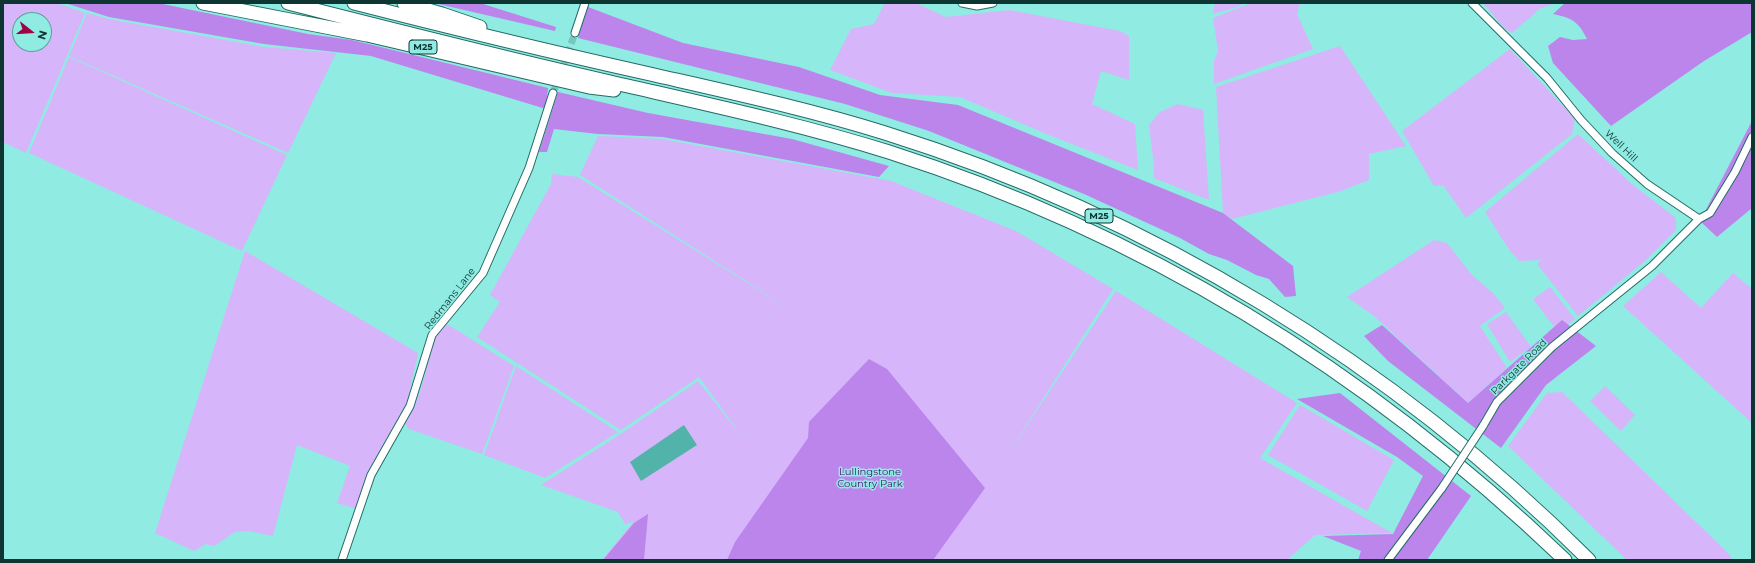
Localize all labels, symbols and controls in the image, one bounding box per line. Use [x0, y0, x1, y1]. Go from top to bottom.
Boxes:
north arrow [12, 12, 52, 52]
text: N [35, 29, 51, 42]
road number: M25 [409, 40, 437, 54]
street label: Well Hill [1602, 128, 1640, 164]
road number: M25 [1085, 209, 1113, 223]
street label: Redmans Lane [422, 266, 478, 332]
street label: Parkgate Road [1489, 337, 1549, 397]
park label: Lullingstone Country Park [837, 466, 903, 490]

